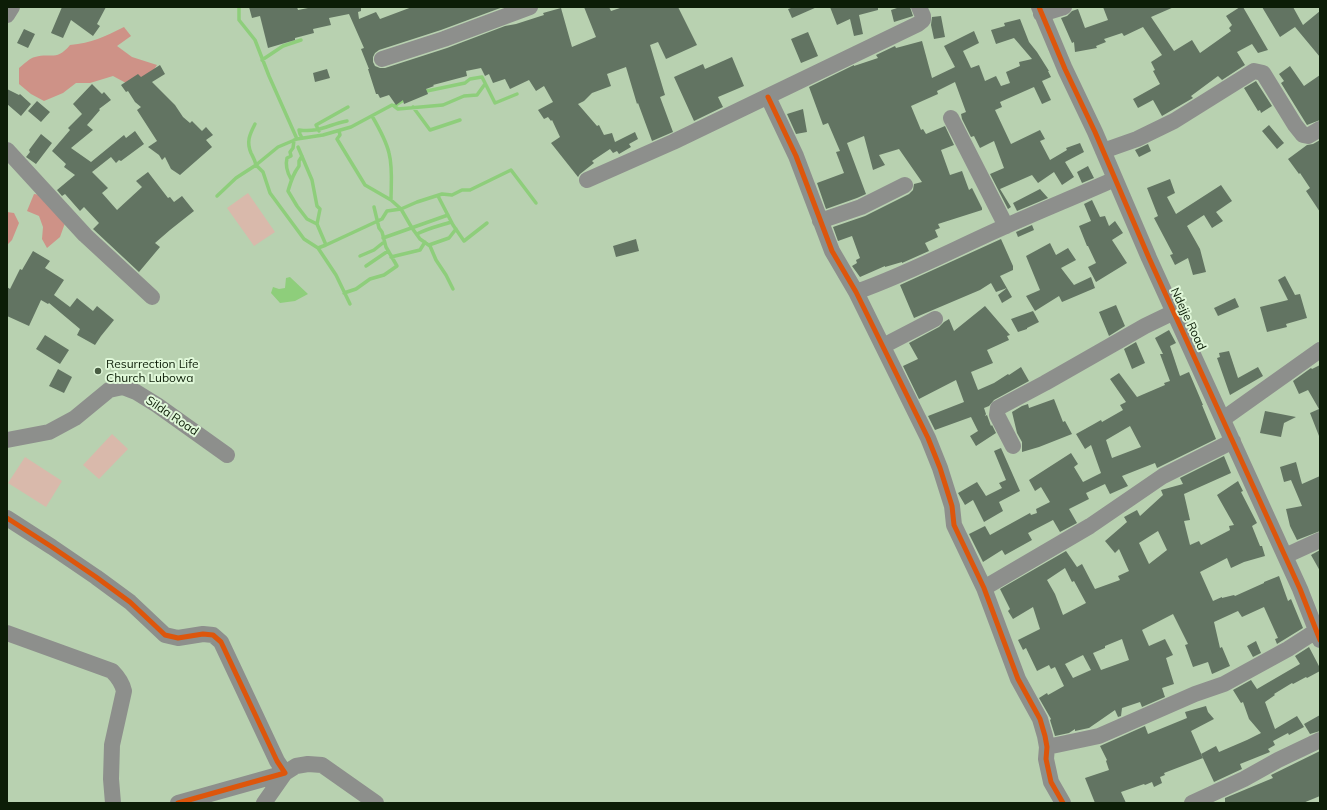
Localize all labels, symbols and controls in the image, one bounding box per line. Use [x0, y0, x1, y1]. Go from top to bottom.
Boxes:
street label: Ndejje Road [1167, 285, 1209, 353]
place label: Resurrection Life Church Lubowa [106, 357, 199, 385]
marker: Resurrection Life Church Lubowa [93, 366, 103, 376]
street label: Silda Road [143, 393, 201, 439]

